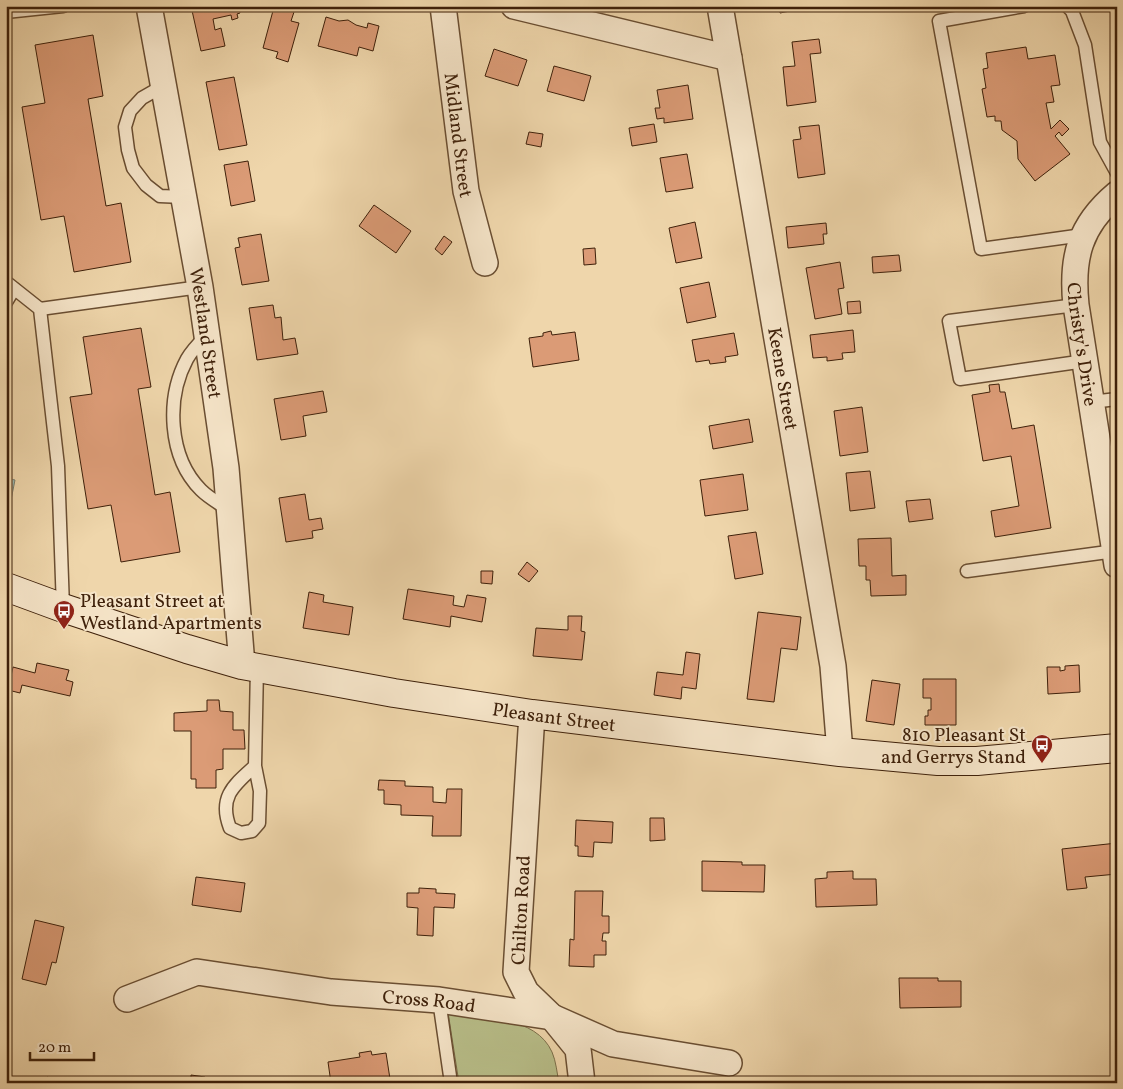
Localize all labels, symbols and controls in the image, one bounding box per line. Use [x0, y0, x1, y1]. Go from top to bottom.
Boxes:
street label: Midland Street [436, 72, 478, 201]
street label: Westland Street [182, 266, 227, 401]
street label: Christy's Drive [1060, 282, 1103, 408]
street label: Keene Street [760, 325, 803, 433]
place label: Pleasant Street at Westland Apartments [80, 589, 262, 637]
bus stop icon: Pleasant Street at Westland Apartments [52, 599, 76, 630]
street label: Pleasant Street [490, 697, 618, 739]
place label: 810 Pleasant St and Gerrys Stand [881, 723, 1026, 771]
bus stop icon: 810 Pleasant St and Gerrys Stand [1030, 733, 1054, 764]
street label: Chilton Road [506, 855, 538, 966]
street label: Cross Road [381, 985, 477, 1020]
scale bar [30, 1029, 94, 1061]
text: 20 m [38, 1038, 71, 1059]

